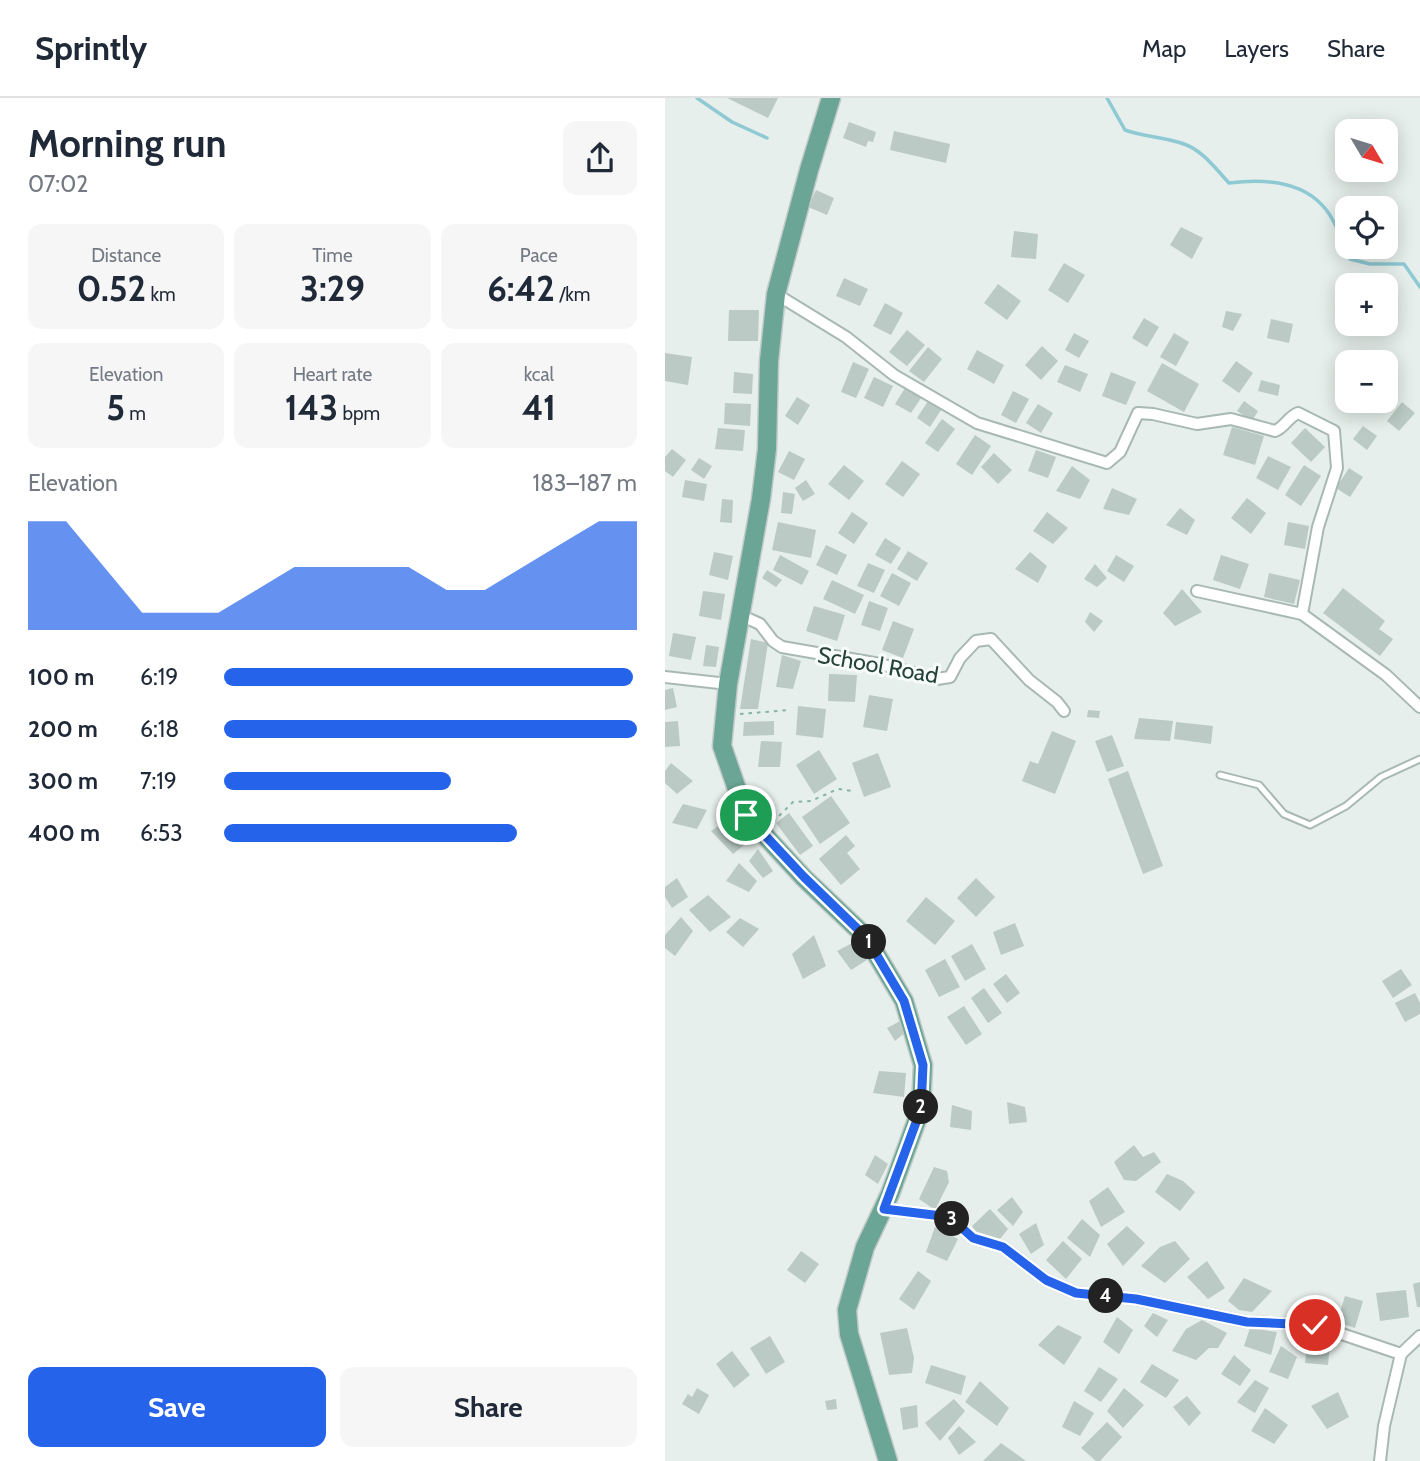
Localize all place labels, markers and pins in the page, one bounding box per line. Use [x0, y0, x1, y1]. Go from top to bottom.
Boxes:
pin [716, 785, 776, 845]
pin: 1 [851, 924, 887, 960]
pin: 2 [903, 1090, 939, 1124]
pin: 3 [935, 1202, 969, 1236]
pin: 4 [1089, 1278, 1123, 1314]
pin [1285, 1295, 1345, 1355]

